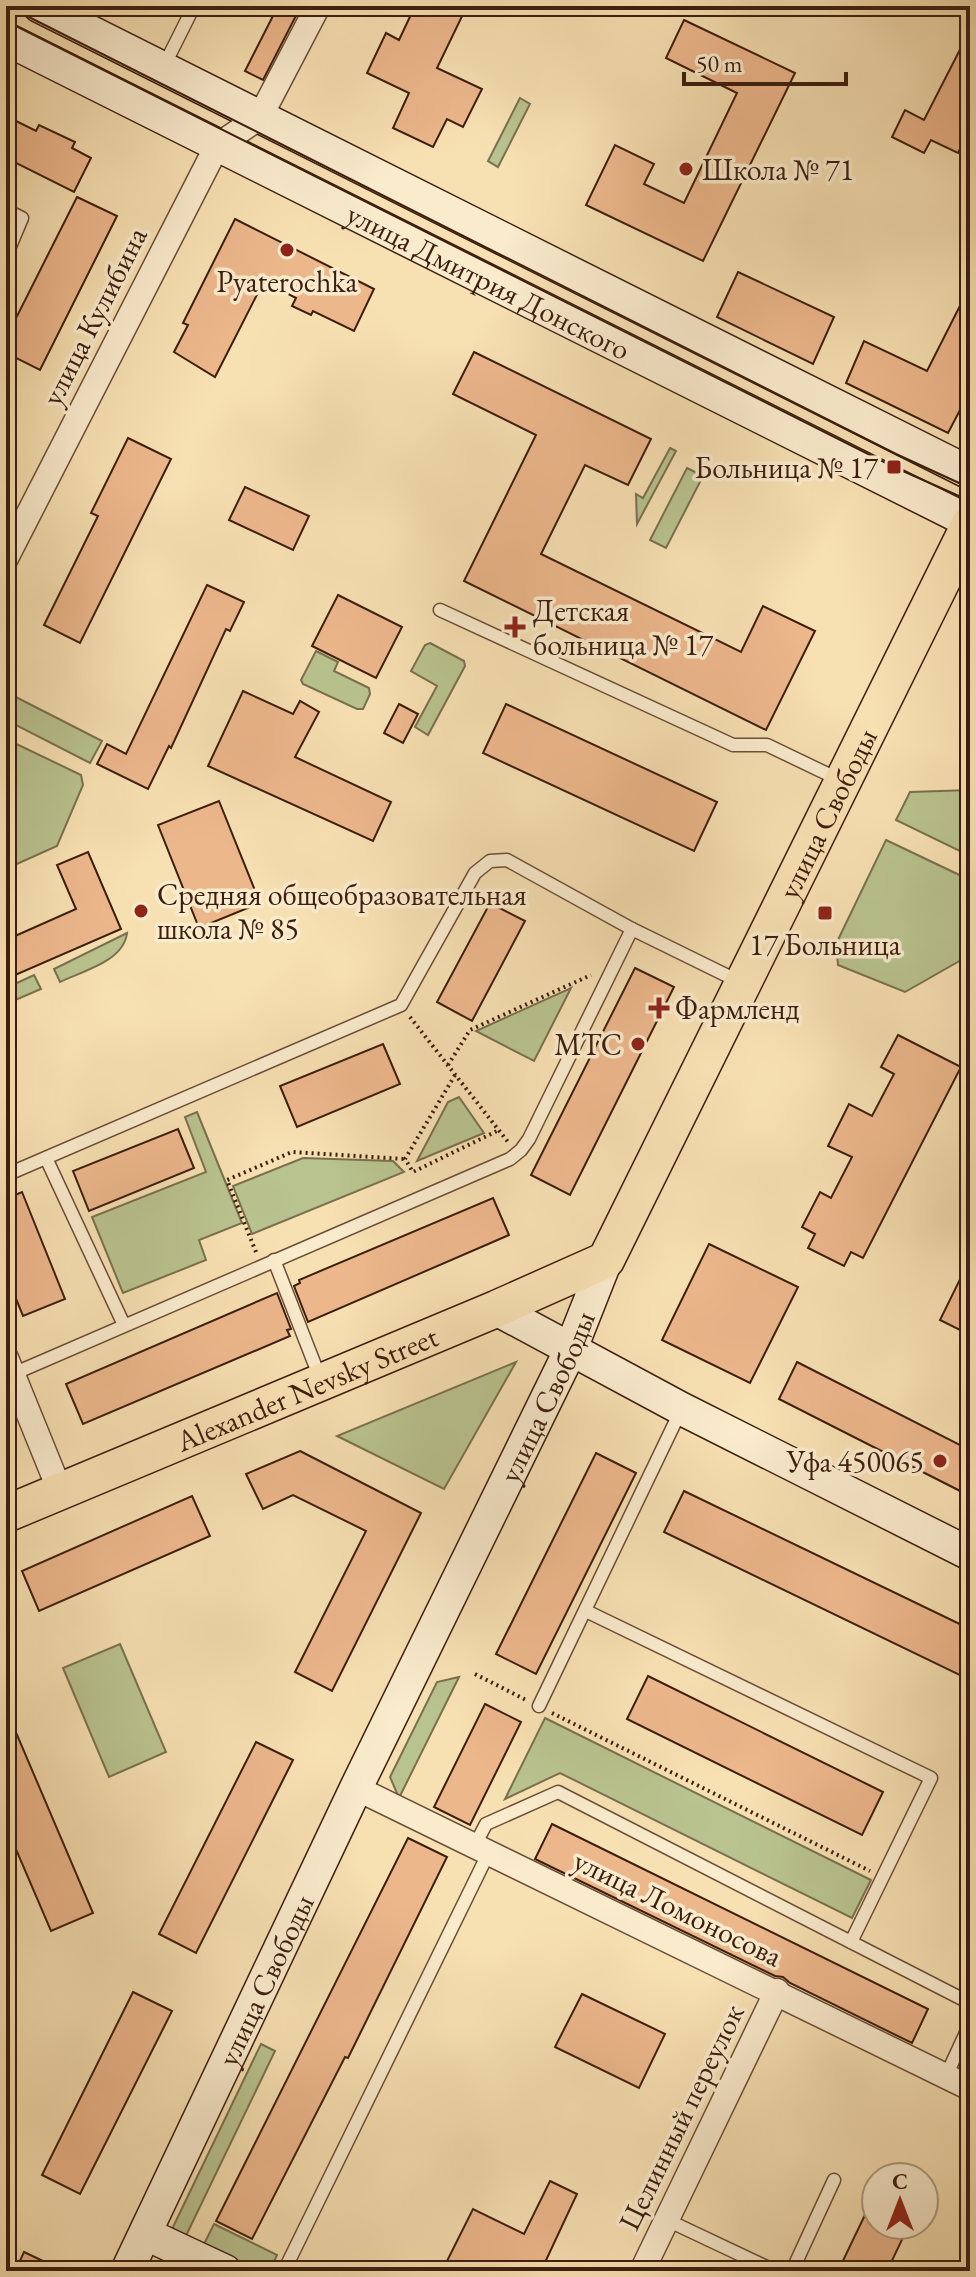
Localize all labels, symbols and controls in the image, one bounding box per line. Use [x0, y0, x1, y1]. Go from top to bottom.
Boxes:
scale bar [684, 36, 846, 86]
text: 50 m [696, 48, 743, 79]
place label: Школа № 71 [702, 150, 854, 189]
marker: Школа № 71 [677, 160, 695, 178]
street label: улица Дмитрия Донского [340, 193, 637, 368]
street label: улица Кулибина [32, 220, 156, 412]
marker: Pyaterochka [278, 241, 296, 259]
place label: Pyaterochka [217, 262, 357, 301]
place label: Больница № 17 [695, 448, 879, 487]
marker: Больница № 17 [885, 458, 903, 476]
place label: Детская больница № 17 [533, 591, 714, 664]
marker: Детская больница № 17 [504, 616, 526, 638]
street label: улица Свободы [768, 722, 886, 905]
place label: Средняя общеобразовательная школа № 85 [157, 875, 527, 948]
marker: Средняя общеобразовательная школа № 85 [132, 902, 150, 920]
marker: 17 Больница [816, 904, 834, 922]
place label: 17 Больница [749, 925, 901, 964]
place label: Фармленд [675, 989, 800, 1028]
marker: Фармленд [650, 999, 668, 1017]
place label: МТС [554, 1025, 622, 1064]
marker: МТС [629, 1035, 647, 1053]
street label: улица Свободы [489, 1305, 603, 1489]
street label: Alexander Nevsky Street [169, 1316, 444, 1461]
place label: Уфа 450065 [786, 1442, 924, 1481]
marker: Уфа 450065 [931, 1452, 949, 1470]
street label: улица Ломоносова [567, 1841, 789, 1975]
street label: улица Свободы [208, 1888, 322, 2072]
street label: Целинный переулок [609, 1998, 753, 2236]
north arrow [860, 2161, 940, 2241]
text: С [892, 2167, 908, 2196]

